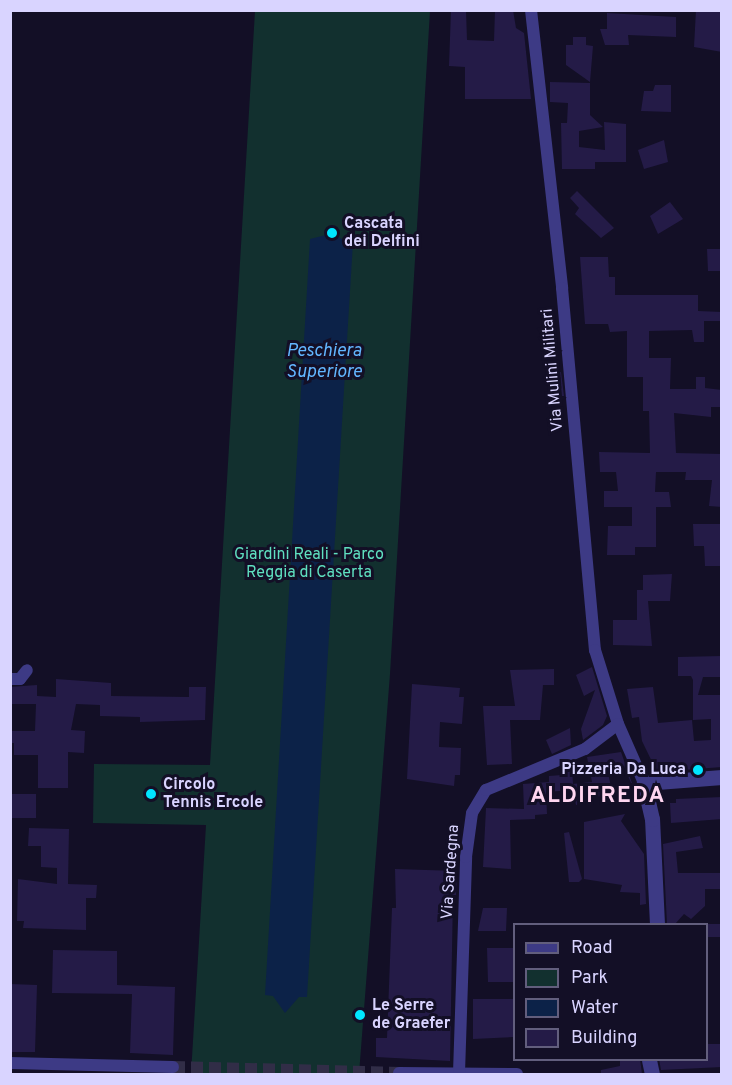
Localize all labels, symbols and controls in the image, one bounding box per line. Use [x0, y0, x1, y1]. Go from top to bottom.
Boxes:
place label: Cascata dei Delfini [344, 214, 420, 252]
marker: Cascata dei Delfini [325, 226, 339, 240]
street label: Via Mulini Militari [538, 308, 568, 432]
water label: Peschiera Superiore [286, 342, 362, 385]
park label: Giardini Reali - Parco Reggia di Caserta [234, 545, 384, 583]
place label: Pizzeria Da Luca [561, 760, 686, 780]
marker: Pizzeria Da Luca [691, 763, 705, 777]
place label: Circolo Tennis Ercole [163, 775, 263, 813]
district label: ALDIFREDA [530, 784, 666, 810]
marker: Circolo Tennis Ercole [144, 787, 158, 801]
street label: Via Sardegna [438, 824, 464, 920]
legend [513, 923, 708, 1061]
text: Road [571, 937, 613, 960]
text: Park [571, 967, 608, 990]
place label: Le Serre de Graefer [372, 996, 450, 1034]
text: Water [571, 997, 618, 1020]
marker: Le Serre de Graefer [353, 1008, 367, 1022]
text: Building [571, 1027, 637, 1050]

